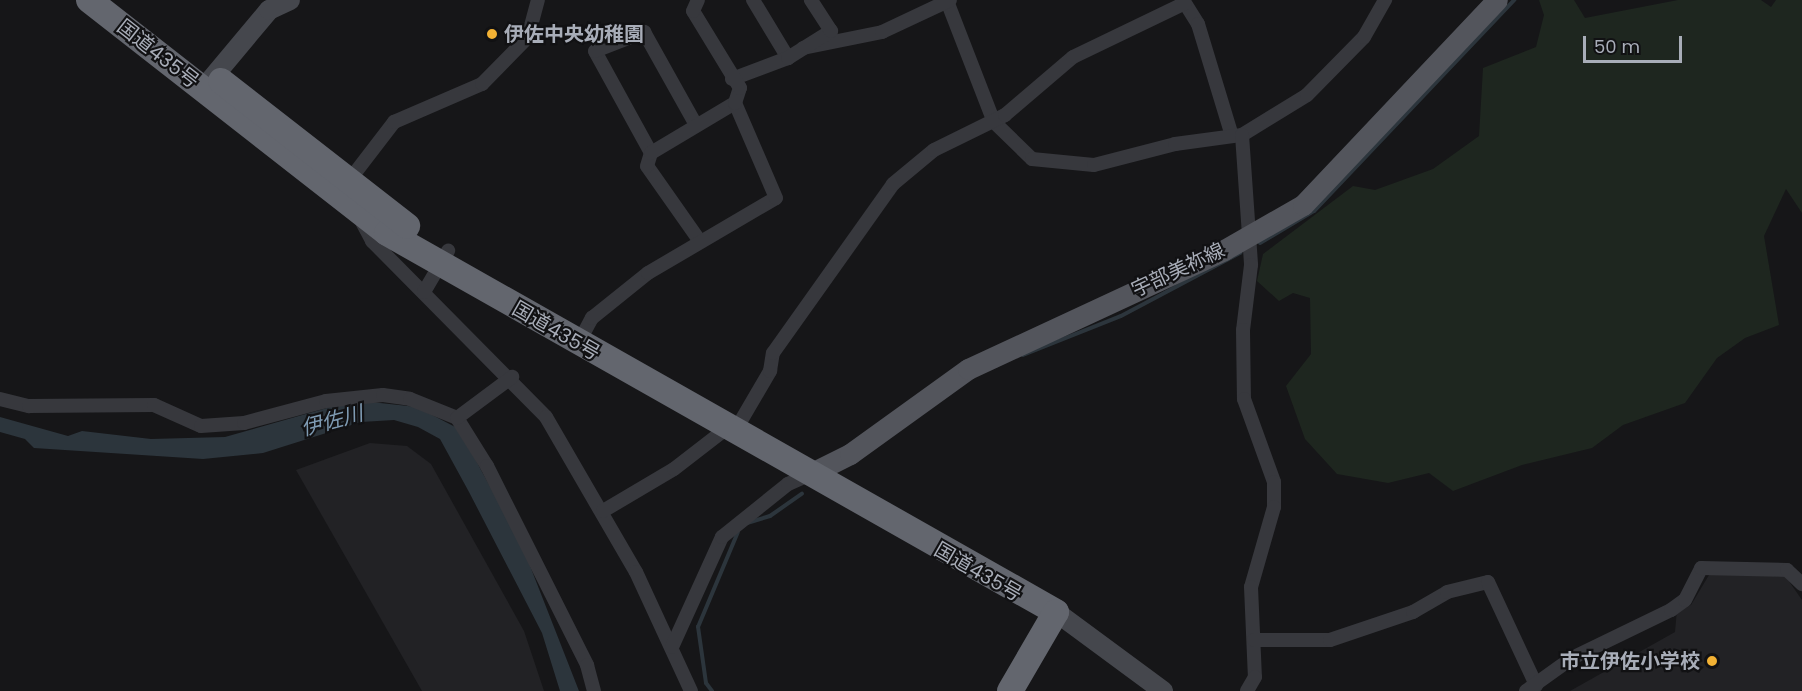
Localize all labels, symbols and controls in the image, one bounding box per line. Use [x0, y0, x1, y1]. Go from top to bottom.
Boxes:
street label: 国道435号 [112, 15, 204, 93]
place label: 伊佐中央幼稚園 [504, 22, 644, 46]
scale bar [1586, 24, 1685, 62]
marker: 伊佐中央幼稚園 [485, 27, 499, 41]
text: 50 m [1594, 34, 1640, 59]
street label: 宇部美祢線 [1128, 238, 1228, 302]
street label: 国道435号 [508, 296, 604, 366]
water label: 伊佐川 [298, 401, 366, 441]
street label: 国道435号 [930, 537, 1026, 607]
place label: 市立伊佐小学校 [1560, 649, 1700, 673]
marker: 市立伊佐小学校 [1705, 654, 1719, 668]

